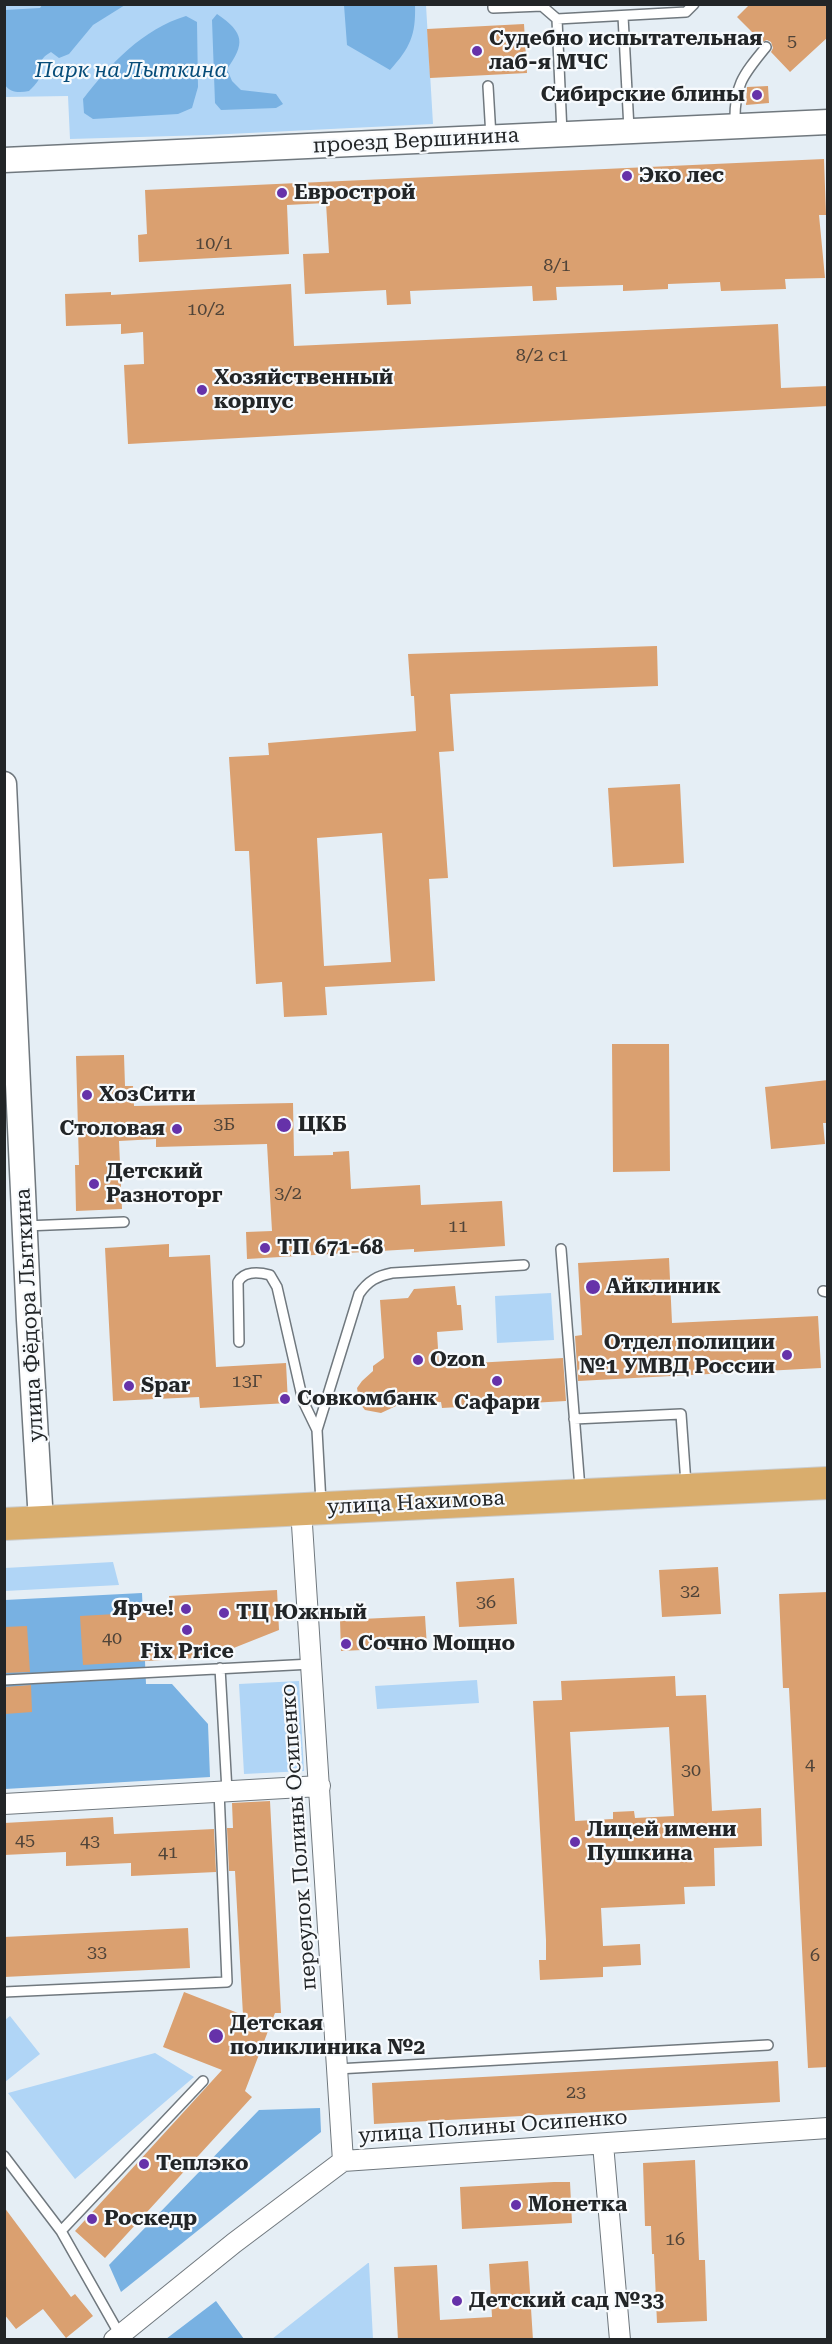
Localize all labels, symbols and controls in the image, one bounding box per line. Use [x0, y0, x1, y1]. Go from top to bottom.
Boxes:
place label: Судебно испытательная лаб-я МЧС [489, 26, 762, 76]
house number: 5 [787, 31, 797, 53]
marker: Судебно испытательная лаб-я МЧС [470, 44, 484, 58]
park label: Парк на Лыткина [35, 58, 227, 84]
place label: Сибирские блины [541, 82, 745, 108]
marker: Сибирские блины [750, 88, 764, 102]
street label: проезд Вершинина [312, 123, 520, 159]
place label: Эко лес [639, 163, 724, 189]
marker: Эко лес [620, 169, 634, 183]
place label: Еврострой [294, 180, 415, 206]
marker: Еврострой [275, 186, 289, 200]
house number: 10/1 [195, 233, 233, 255]
house number: 8/1 [543, 255, 571, 277]
house number: 10/2 [187, 299, 225, 321]
house number: 8/2 с1 [516, 345, 568, 367]
place label: Хозяйственный корпус [214, 365, 393, 415]
marker: Хозяйственный корпус [195, 383, 209, 397]
place label: ХозСити [99, 1082, 195, 1108]
marker: ХозСити [80, 1088, 94, 1102]
place label: ЦКБ [298, 1112, 346, 1138]
house number: 3Б [213, 1114, 235, 1136]
place label: Столовая [59, 1116, 165, 1142]
marker: ЦКБ [275, 1116, 293, 1134]
marker: Столовая [170, 1122, 184, 1136]
place label: Детский Разноторг [106, 1159, 223, 1209]
marker: Детский Разноторг [87, 1177, 101, 1191]
house number: 3/2 [274, 1183, 302, 1205]
street label: улица Фёдора Лыткина [11, 1187, 49, 1443]
house number: 11 [448, 1216, 468, 1238]
place label: ТП 671-68 [277, 1235, 383, 1261]
marker: ТП 671-68 [258, 1241, 272, 1255]
place label: Айклиник [606, 1274, 721, 1300]
marker: Айклиник [584, 1278, 602, 1296]
place label: Отдел полиции №1 УМВД России [579, 1330, 775, 1380]
place label: Ozon [430, 1347, 485, 1373]
marker: Отдел полиции №1 УМВД России [780, 1348, 794, 1362]
marker: Ozon [411, 1353, 425, 1367]
house number: 13Г [232, 1371, 262, 1393]
place label: Spar [141, 1373, 190, 1399]
marker: Сафари [490, 1374, 504, 1388]
marker: Spar [122, 1379, 136, 1393]
place label: Совкомбанк [297, 1386, 437, 1412]
place label: Сафари [454, 1390, 540, 1416]
marker: Совкомбанк [278, 1392, 292, 1406]
street label: улица Нахимова [327, 1486, 505, 1520]
house number: 32 [680, 1581, 700, 1603]
house number: 36 [476, 1592, 496, 1614]
place label: Ярче! [112, 1596, 174, 1622]
place label: ТЦ Южный [236, 1600, 367, 1626]
marker: Ярче! [179, 1602, 193, 1616]
marker: ТЦ Южный [217, 1606, 231, 1620]
marker: Fix Price [180, 1623, 194, 1637]
house number: 40 [102, 1628, 122, 1650]
place label: Сочно Мощно [358, 1631, 515, 1657]
marker: Сочно Мощно [339, 1637, 353, 1651]
place label: Fix Price [140, 1639, 234, 1665]
street label: переулок Полины Осипенко [276, 1683, 322, 1991]
house number: 4 [805, 1754, 815, 1776]
house number: 30 [681, 1760, 701, 1782]
place label: Лицей имени Пушкина [587, 1817, 736, 1867]
house number: 45 [15, 1830, 35, 1852]
house number: 43 [80, 1831, 100, 1853]
marker: Лицей имени Пушкина [568, 1835, 582, 1849]
house number: 41 [158, 1842, 178, 1864]
house number: 33 [87, 1942, 107, 1964]
house number: 6 [810, 1945, 820, 1967]
place label: Детская поликлиника №2 [230, 2011, 425, 2061]
marker: Детская поликлиника №2 [207, 2027, 225, 2045]
house number: 23 [566, 2082, 586, 2104]
street label: улица Полины Осипенко [358, 2105, 628, 2149]
place label: Теплэко [156, 2151, 249, 2177]
marker: Теплэко [137, 2157, 151, 2171]
place label: Монетка [528, 2192, 627, 2218]
marker: Монетка [509, 2198, 523, 2212]
place label: Роскедр [104, 2206, 197, 2232]
marker: Роскедр [85, 2212, 99, 2226]
house number: 16 [665, 2229, 685, 2251]
place label: Детский сад №33 [469, 2288, 664, 2314]
marker: Детский сад №33 [450, 2294, 464, 2308]

